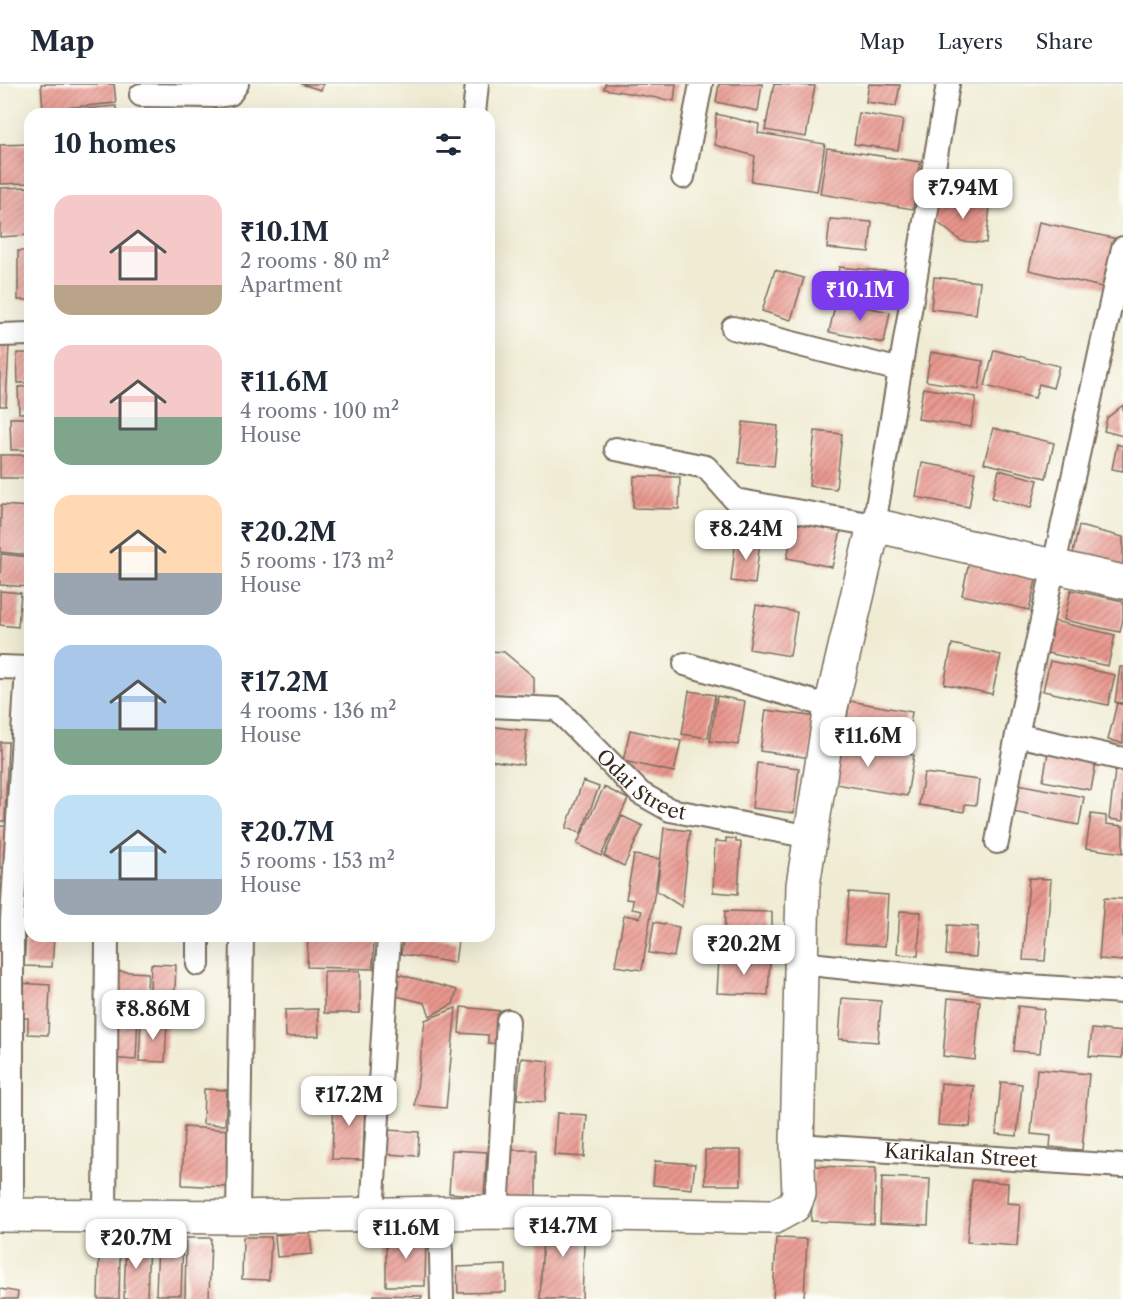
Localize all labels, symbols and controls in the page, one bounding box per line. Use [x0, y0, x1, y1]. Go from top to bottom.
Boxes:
text: Map [30, 24, 94, 58]
text: Map [860, 29, 905, 54]
text: Layers [938, 29, 1003, 54]
text: Share [1036, 29, 1093, 54]
text: 10 homes [54, 128, 176, 160]
icon: filters [432, 128, 465, 161]
pin: ₹7.94M [914, 169, 1012, 220]
text: ₹7.94M [928, 176, 998, 200]
text: ₹10.1M [240, 216, 329, 248]
icon: home [102, 219, 174, 291]
text: 2 rooms · 80 m² [240, 249, 390, 273]
pin: ₹10.1M [811, 271, 909, 322]
text: Apartment [240, 273, 343, 297]
text: ₹10.1M [826, 278, 894, 302]
text: ₹11.6M [240, 366, 329, 398]
icon: home [102, 369, 174, 441]
text: 4 rooms · 100 m² [240, 399, 399, 423]
text: House [240, 423, 301, 447]
pin: ₹8.24M [697, 510, 795, 561]
text: ₹20.2M [240, 516, 337, 548]
text: ₹8.24M [709, 517, 783, 541]
icon: home [102, 519, 174, 591]
text: 5 rooms · 173 m² [240, 549, 394, 573]
text: House [240, 573, 301, 597]
text: ₹17.2M [240, 666, 329, 698]
icon: home [102, 669, 174, 741]
text: 4 rooms · 136 m² [240, 699, 396, 723]
pin: ₹11.6M [819, 717, 917, 768]
text: House [240, 723, 301, 747]
text: ₹11.6M [834, 724, 902, 748]
street label: Odai Street [591, 744, 688, 825]
text: ₹20.7M [240, 816, 335, 848]
icon: home [102, 819, 174, 891]
text: 5 rooms · 153 m² [240, 849, 395, 873]
text: House [240, 873, 301, 897]
pin: ₹20.2M [695, 925, 793, 976]
text: ₹20.2M [707, 932, 781, 956]
pin: ₹8.86M [104, 990, 202, 1041]
text: ₹8.86M [116, 997, 190, 1021]
pin: ₹17.2M [300, 1076, 398, 1127]
text: ₹17.2M [315, 1083, 383, 1107]
street label: Karikalan Street [883, 1139, 1038, 1172]
pin: ₹14.7M [514, 1207, 612, 1258]
pin: ₹11.6M [357, 1209, 455, 1260]
text: ₹14.7M [528, 1214, 598, 1238]
text: ₹11.6M [372, 1216, 440, 1240]
pin: ₹20.7M [87, 1219, 185, 1270]
text: ₹20.7M [100, 1226, 172, 1250]

